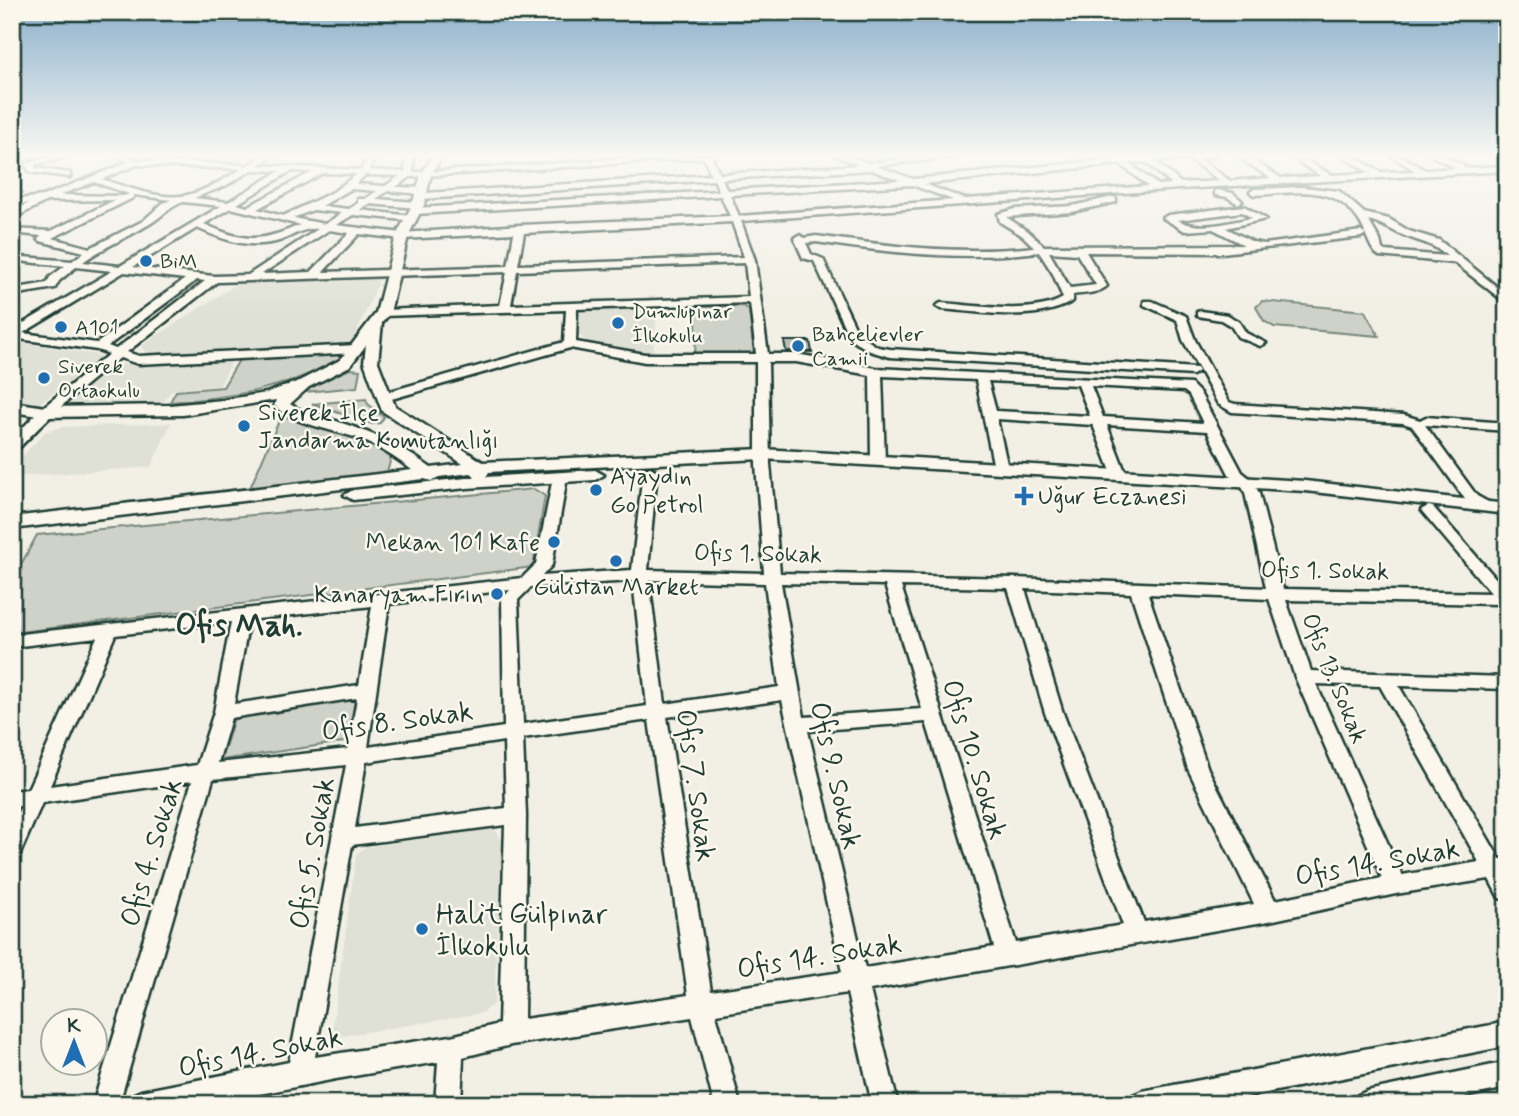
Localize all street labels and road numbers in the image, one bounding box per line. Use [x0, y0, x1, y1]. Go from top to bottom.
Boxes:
street label: Ofis 1. Sokak [694, 538, 822, 571]
street label: Ofis 1. Sokak [1261, 555, 1389, 588]
street label: Ofis 13. Sokak [1293, 609, 1374, 748]
street label: Ofis 10. Sokak [932, 675, 1016, 844]
street label: Ofis 8. Sokak [319, 694, 476, 751]
street label: Ofis 9. Sokak [800, 698, 870, 853]
street label: Ofis 7. Sokak [666, 707, 724, 864]
street label: Ofis 4. Sokak [112, 774, 192, 931]
street label: Ofis 5. Sokak [282, 774, 345, 932]
street label: Ofis 14. Sokak [1292, 831, 1463, 896]
street label: Ofis 14. Sokak [734, 926, 905, 989]
street label: Ofis 14. Sokak [175, 1019, 346, 1087]

